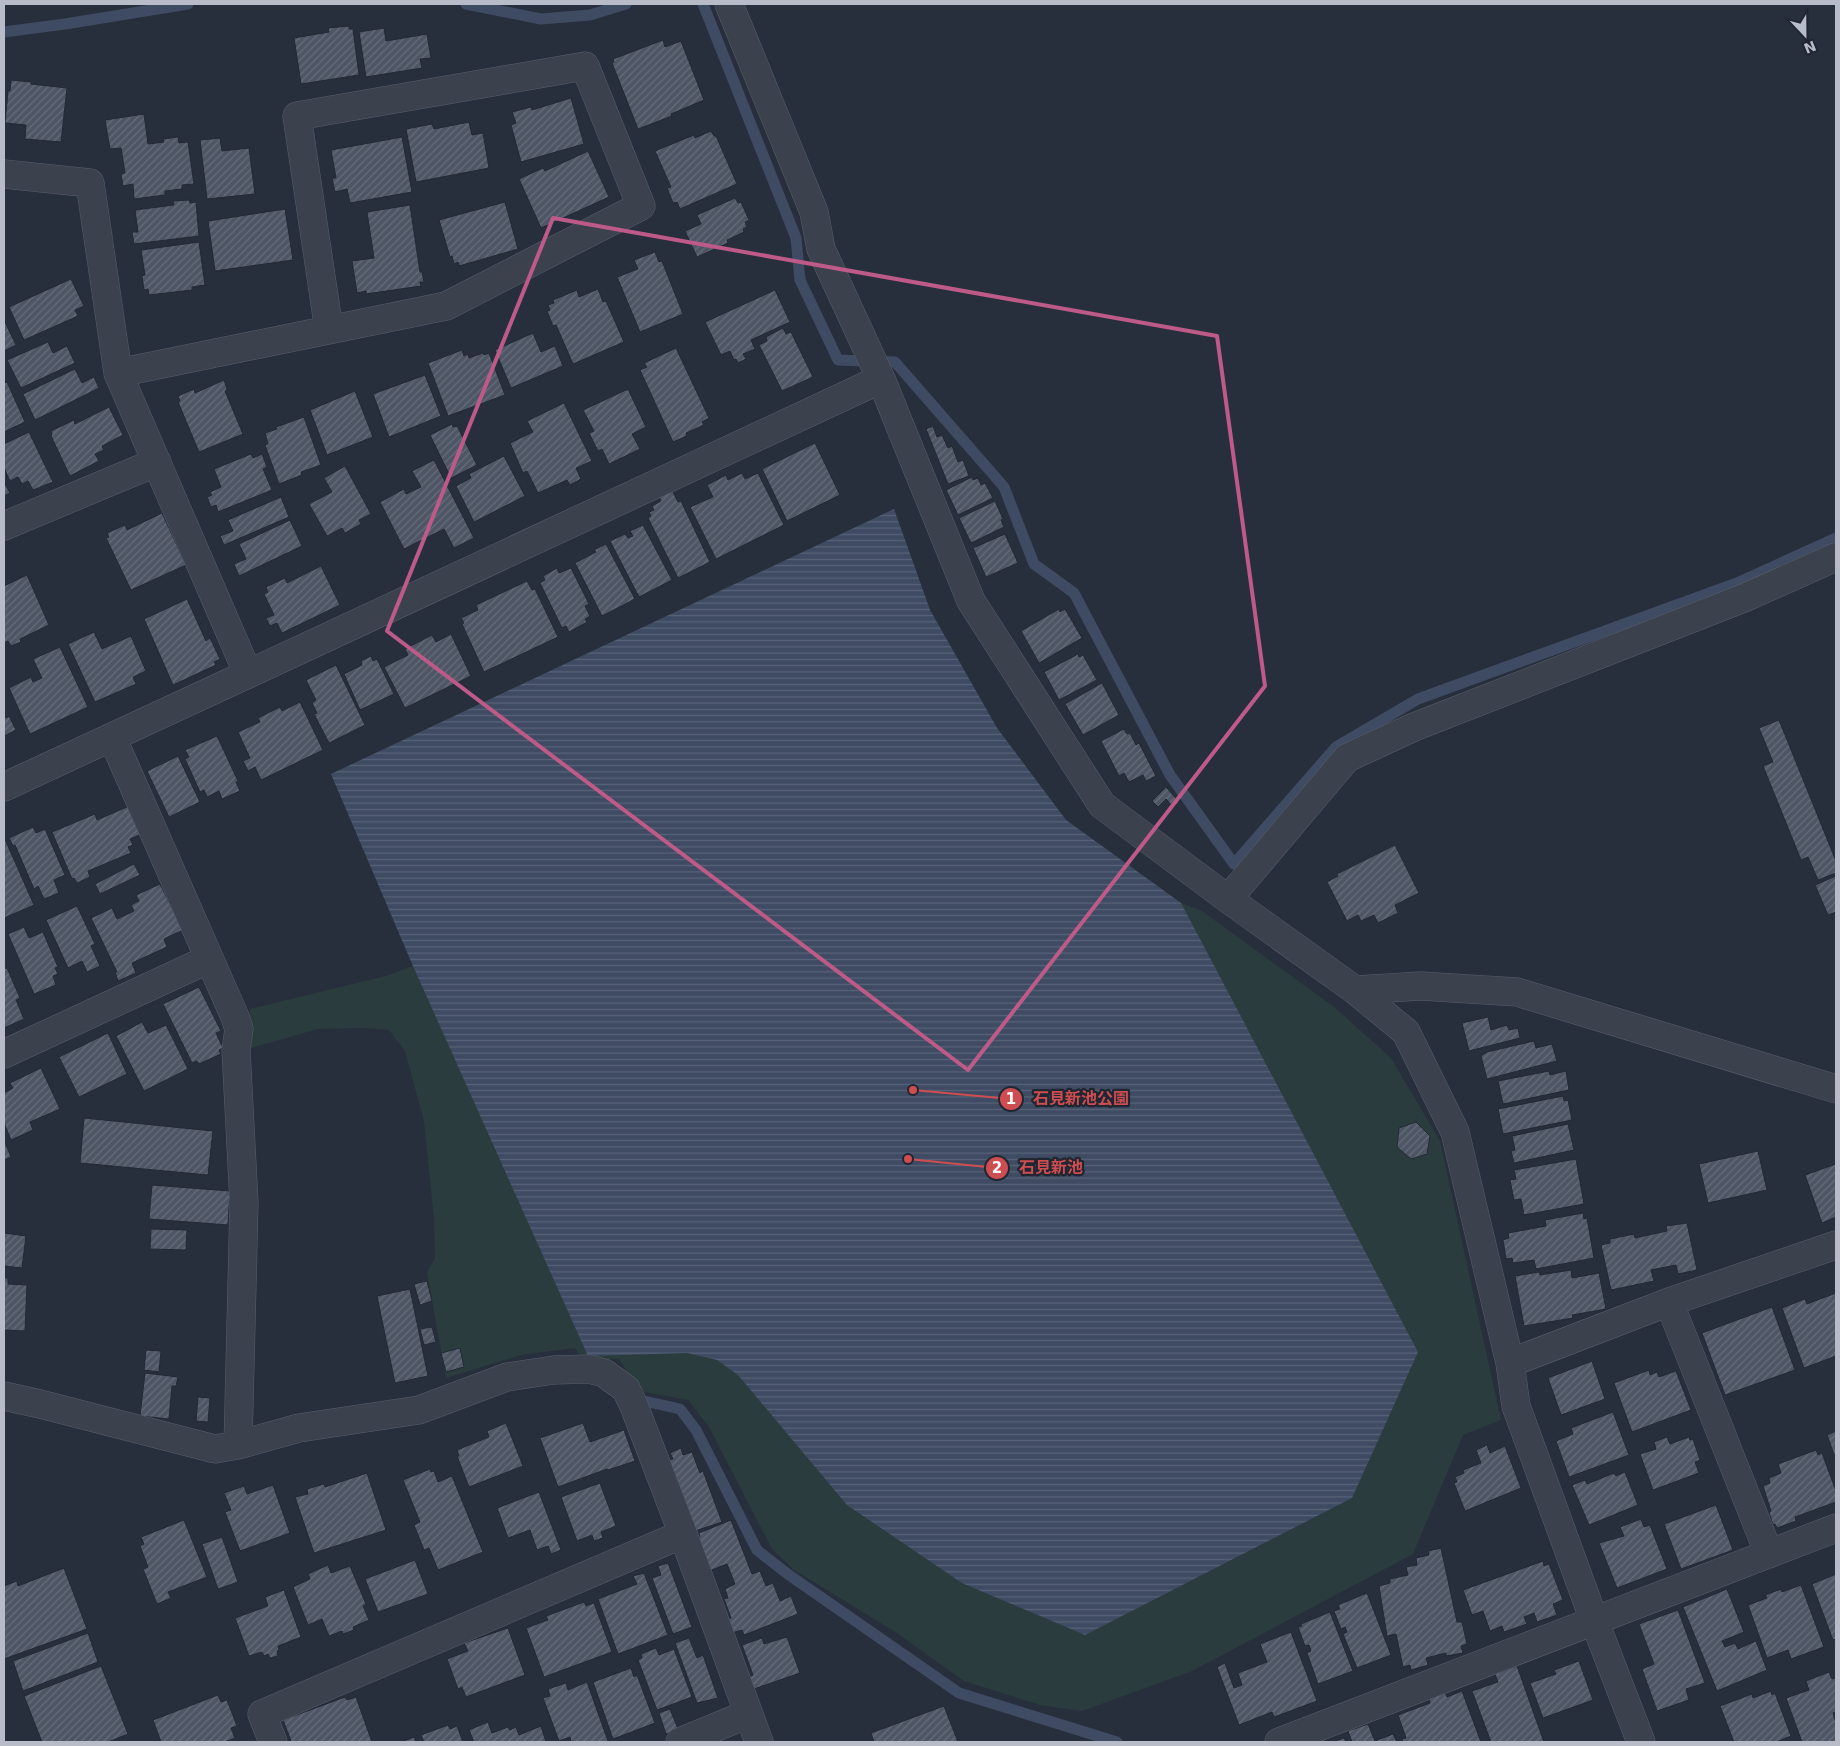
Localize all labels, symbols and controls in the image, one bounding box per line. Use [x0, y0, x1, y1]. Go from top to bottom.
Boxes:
north arrow [1780, 10, 1830, 60]
text: N [1801, 37, 1818, 57]
callout: 石見新池公園 [998, 1083, 1139, 1114]
text: 石見新池公園 [1033, 1089, 1129, 1108]
text: 1 [1006, 1090, 1016, 1108]
callout: 石見新池 [984, 1152, 1093, 1183]
text: 石見新池 [1019, 1158, 1083, 1177]
text: 2 [992, 1159, 1002, 1177]

